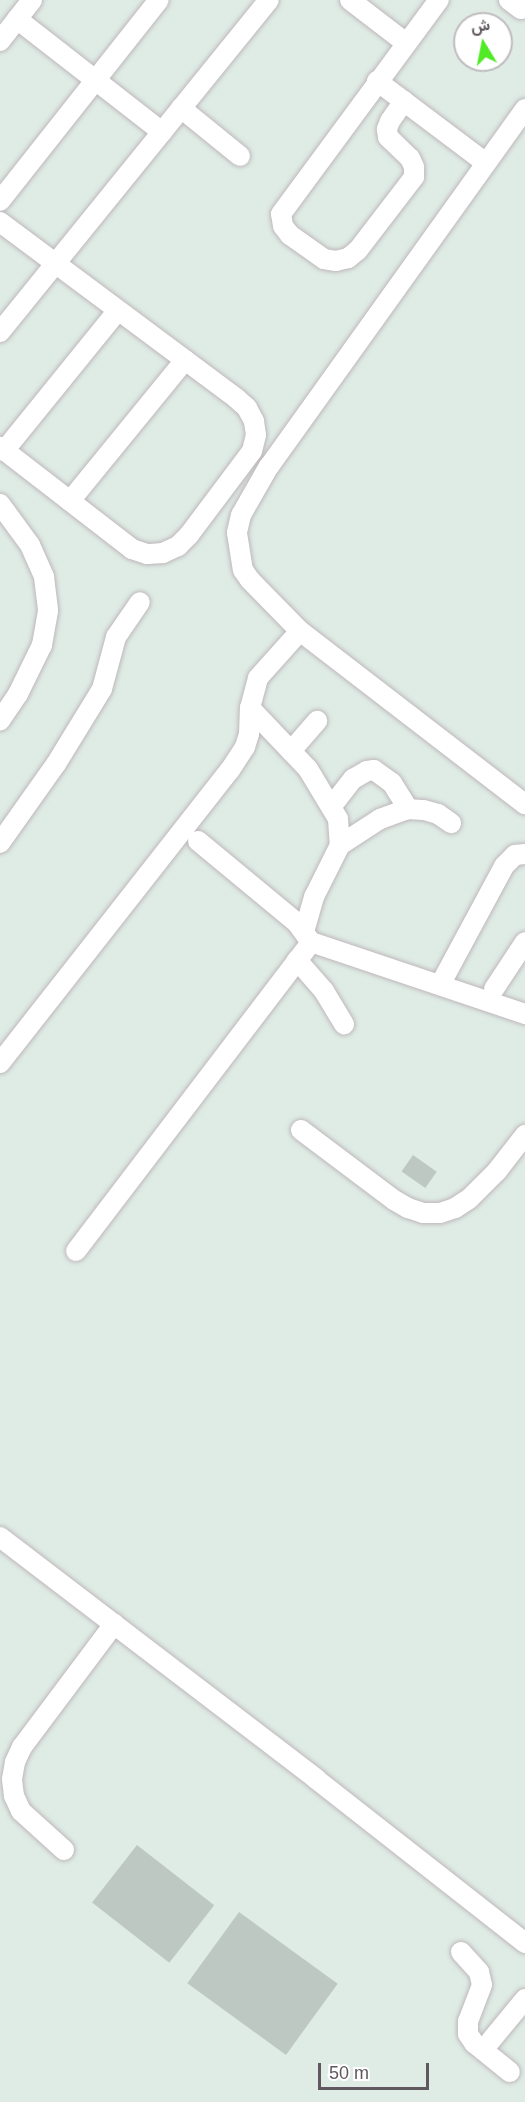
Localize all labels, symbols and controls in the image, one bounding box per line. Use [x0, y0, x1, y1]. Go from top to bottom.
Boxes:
north arrow [453, 12, 513, 72]
text: ش [469, 16, 491, 36]
scale bar [321, 2051, 432, 2089]
text: 50 m [329, 2063, 369, 2083]

